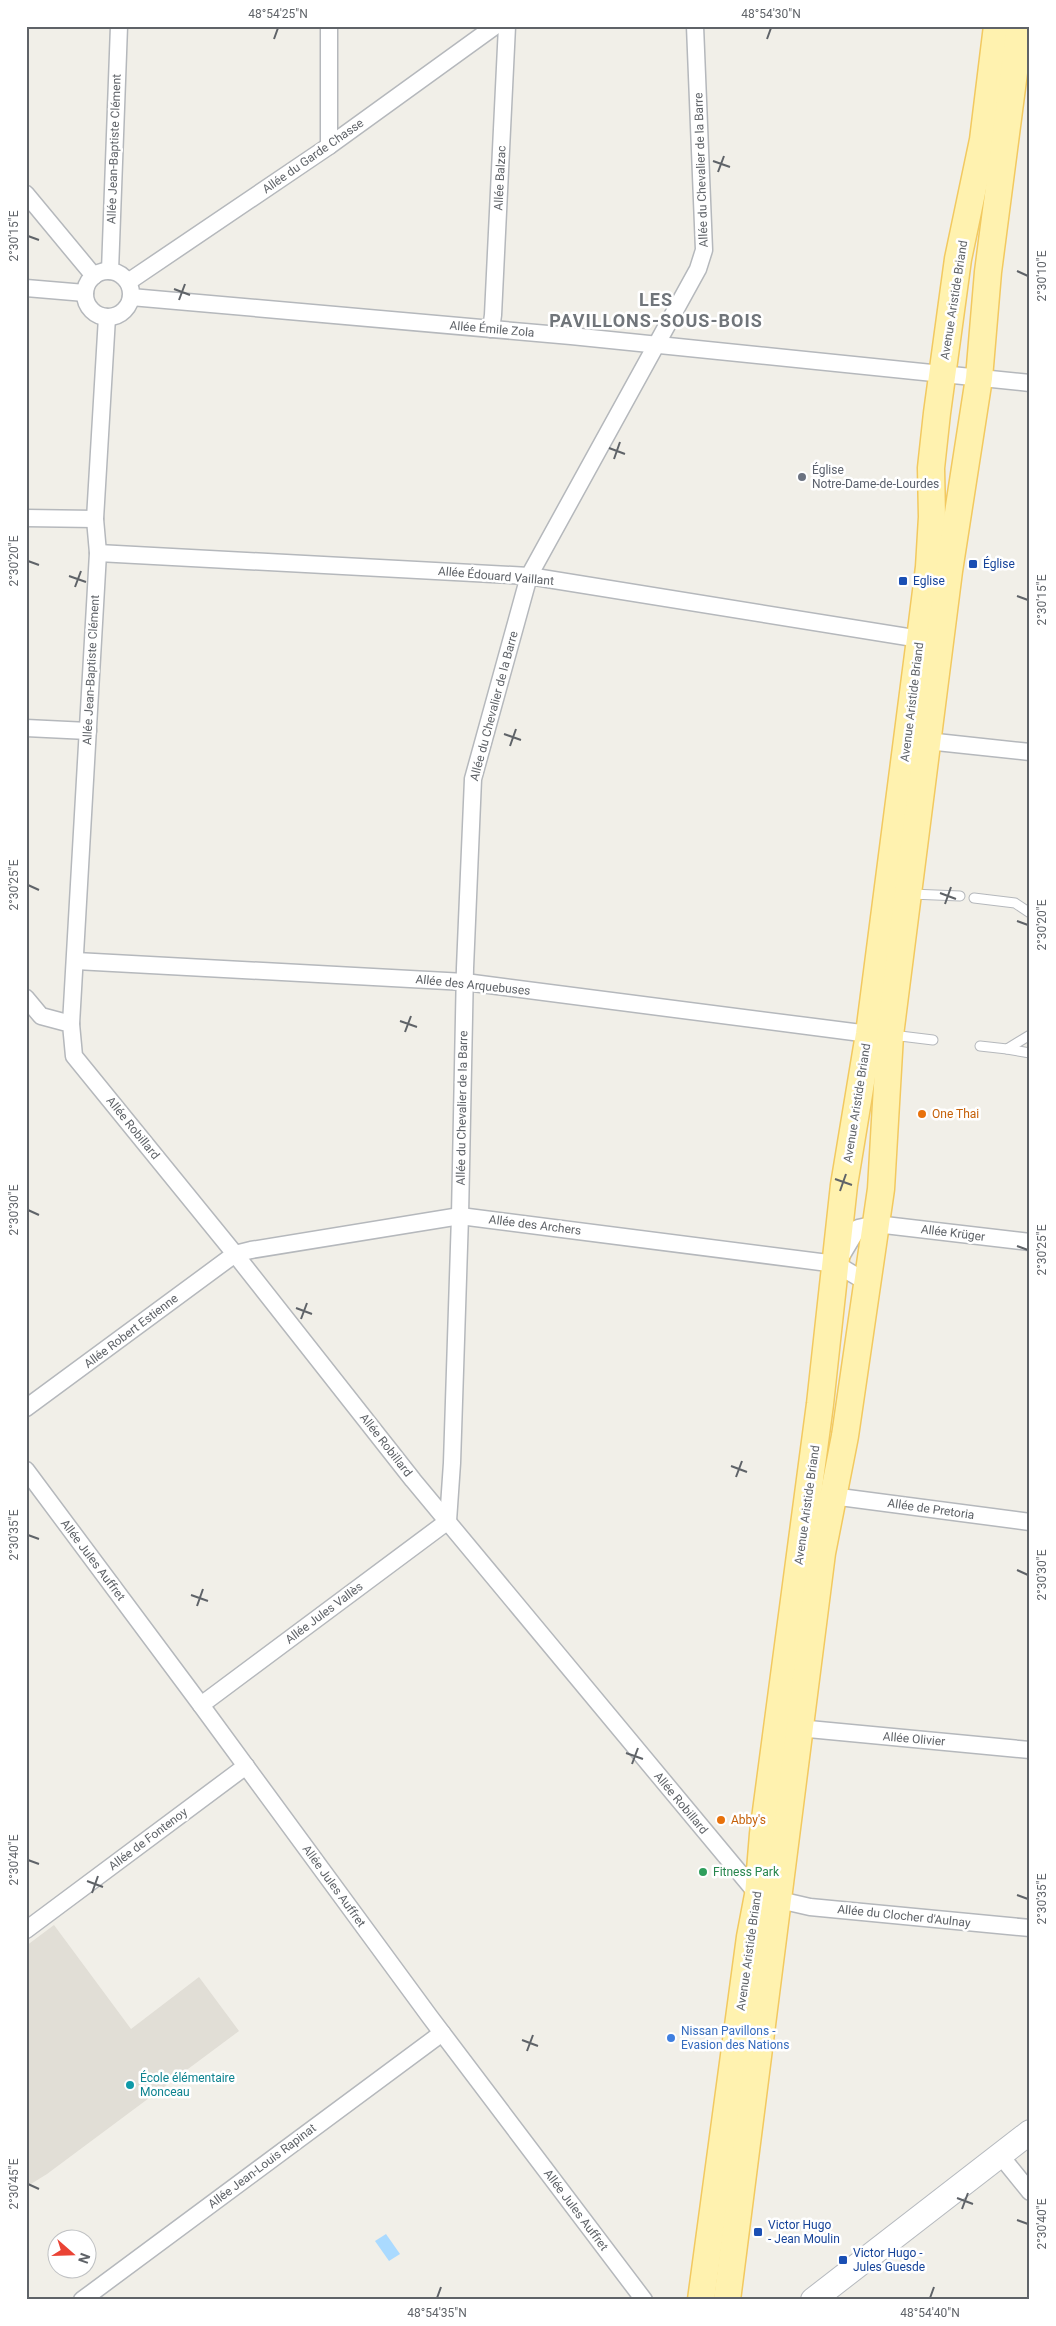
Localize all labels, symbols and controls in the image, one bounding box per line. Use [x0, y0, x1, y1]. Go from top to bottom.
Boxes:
text: 48°54'25"N [248, 7, 308, 21]
text: 48°54'30"N [741, 7, 801, 21]
street label: Allée Jean-Baptiste Clément [104, 74, 124, 224]
street label: Allée du Chevalier de la Barre [691, 92, 711, 248]
street label: Allée du Garde Chasse [260, 116, 366, 196]
street label: Allée Balzac [491, 145, 509, 211]
text: 2°30'15"E [7, 210, 21, 261]
street label: Avenue Aristide Briand [938, 239, 970, 361]
text: 2°30'10"E [1035, 250, 1049, 301]
district label: LES PAVILLONS-SOUS-BOIS [549, 289, 763, 331]
street label: Allée Émile Zola [449, 317, 535, 340]
place label: Église Notre-Dame-de-Lourdes [812, 462, 939, 491]
marker: Église Notre-Dame-de-Lourdes [796, 471, 808, 483]
text: 2°30'20"E [7, 535, 21, 586]
place label: Église [983, 556, 1015, 571]
marker: Église [967, 558, 979, 570]
street label: Allée Édouard Vaillant [437, 563, 555, 588]
place label: Eglise [913, 574, 945, 588]
text: 2°30'15"E [1035, 574, 1049, 625]
marker: Eglise [897, 575, 909, 587]
street label: Allée Jean-Baptiste Clément [80, 594, 102, 745]
street label: Allée du Chevalier de la Barre [467, 629, 521, 783]
street label: Avenue Aristide Briand [898, 641, 926, 763]
text: 2°30'25"E [7, 859, 21, 910]
text: 2°30'20"E [1035, 899, 1049, 950]
street label: Allée des Arquebuses [415, 972, 531, 998]
street label: Allée du Chevalier de la Barre [454, 1030, 470, 1186]
street label: Avenue Aristide Briand [841, 1042, 873, 1164]
street label: Allée Robillard [104, 1094, 162, 1162]
place label: One Thai [932, 1107, 979, 1121]
marker: One Thai [916, 1108, 928, 1120]
text: 2°30'30"E [7, 1184, 21, 1235]
street label: Allée des Archers [488, 1212, 582, 1238]
street label: Allée Krüger [920, 1222, 986, 1244]
text: 2°30'25"E [1035, 1224, 1049, 1275]
street label: Allée Robert Estienne [81, 1291, 181, 1371]
street label: Allée Robillard [357, 1411, 415, 1479]
street label: Avenue Aristide Briand [792, 1444, 822, 1566]
street label: Allée de Pretoria [887, 1496, 975, 1522]
text: 2°30'35"E [7, 1509, 21, 1560]
street label: Allée Jules Auffret [58, 1517, 128, 1603]
text: 2°30'30"E [1035, 1549, 1049, 1600]
street label: Allée Jules Vallès [283, 1579, 365, 1647]
street label: Allée Olivier [882, 1729, 946, 1749]
street label: Allée Robillard [651, 1769, 711, 1837]
street label: Allée de Fontenoy [106, 1805, 190, 1873]
place label: Abby's [731, 1813, 766, 1827]
marker: Abby's [715, 1814, 727, 1826]
text: 2°30'40"E [7, 1834, 21, 1885]
street label: Allée Jules Auffret [300, 1842, 369, 1930]
place label: Fitness Park [713, 1865, 780, 1879]
marker: Fitness Park [697, 1866, 709, 1878]
text: 2°30'35"E [1035, 1873, 1049, 1924]
street label: Avenue Aristide Briand [734, 1890, 764, 2012]
street label: Allée du Clocher d'Aulnay [837, 1902, 972, 1930]
place label: Nissan Pavillons - Evasion des Nations [681, 2024, 789, 2052]
marker: Nissan Pavillons - Evasion des Nations [665, 2032, 677, 2044]
place label: École élémentaire Monceau [140, 2070, 235, 2099]
marker: École élémentaire Monceau [124, 2079, 136, 2091]
street label: Allée Jean-Louis Rapinat [205, 2121, 319, 2211]
text: 2°30'45"E [7, 2158, 21, 2209]
street label: Allée Jules Auffret [541, 2167, 611, 2253]
text: 2°30'40"E [1035, 2198, 1049, 2249]
place label: Victor Hugo - Jean Moulin [768, 2218, 840, 2246]
marker: Victor Hugo - Jean Moulin [752, 2226, 764, 2238]
north arrow [48, 2228, 98, 2278]
place label: Victor Hugo - Jules Guesde [853, 2246, 925, 2274]
text: N [75, 2251, 93, 2266]
marker: Victor Hugo - Jules Guesde [837, 2254, 849, 2266]
text: 48°54'35"N [407, 2306, 467, 2320]
text: 48°54'40"N [900, 2306, 960, 2320]

